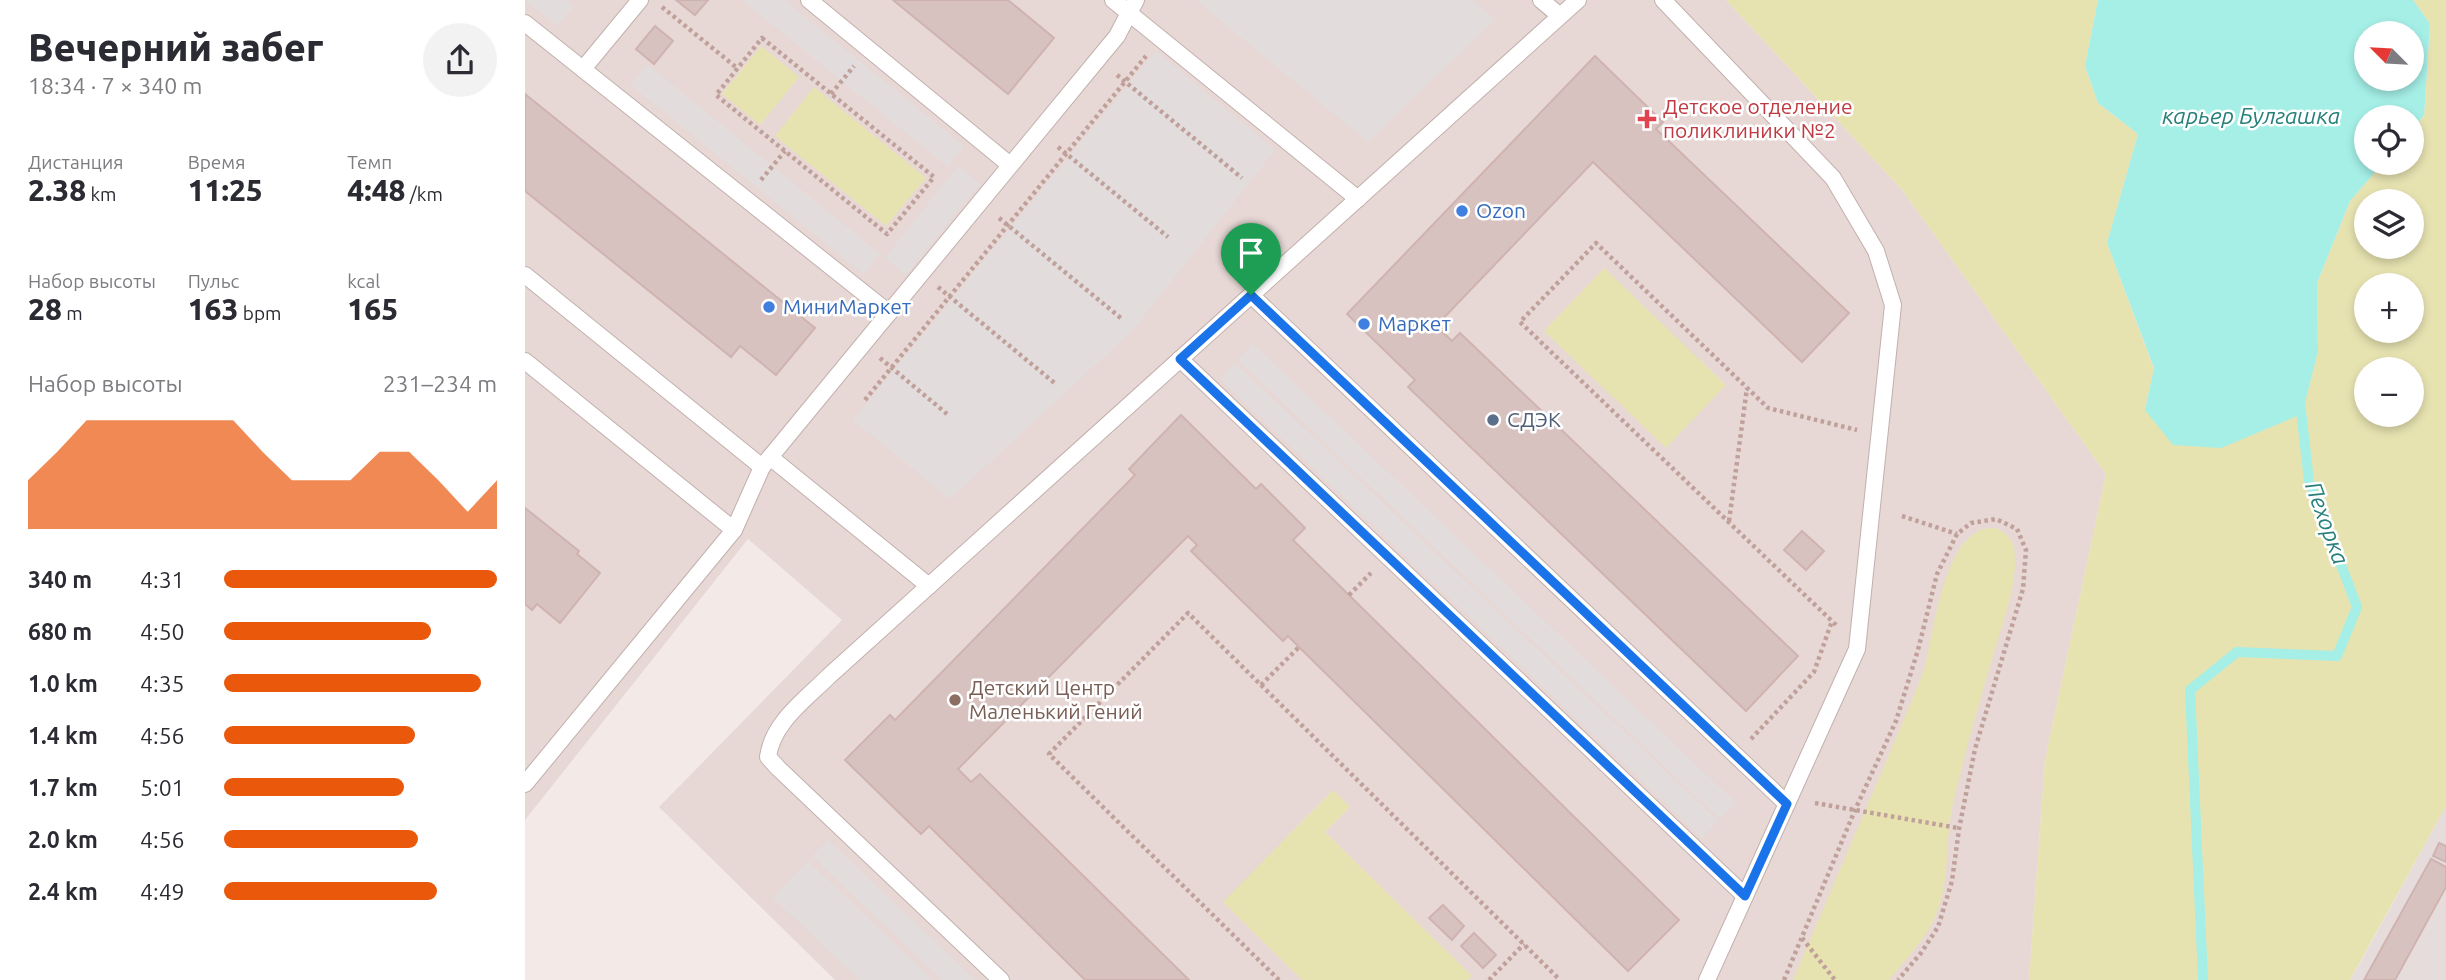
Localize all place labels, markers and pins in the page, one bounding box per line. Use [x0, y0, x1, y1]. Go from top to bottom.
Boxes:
place label: Детское отделение поликлиники №2 [1663, 94, 1853, 142]
marker: Детское отделение поликлиники №2 [1637, 109, 1657, 129]
place label: Ozon [1476, 198, 1526, 222]
marker: Ozon [1454, 203, 1470, 219]
pin [1221, 223, 1281, 295]
place label: МиниМаркет [783, 294, 912, 318]
marker: МиниМаркет [761, 299, 777, 315]
place label: Маркет [1378, 311, 1451, 335]
marker: Маркет [1356, 316, 1372, 332]
place label: СДЭК [1507, 407, 1561, 431]
marker: СДЭК [1485, 412, 1501, 428]
place label: Детский Центр Маленький Гений [969, 675, 1143, 723]
marker: Детский Центр Маленький Гений [947, 692, 963, 708]

